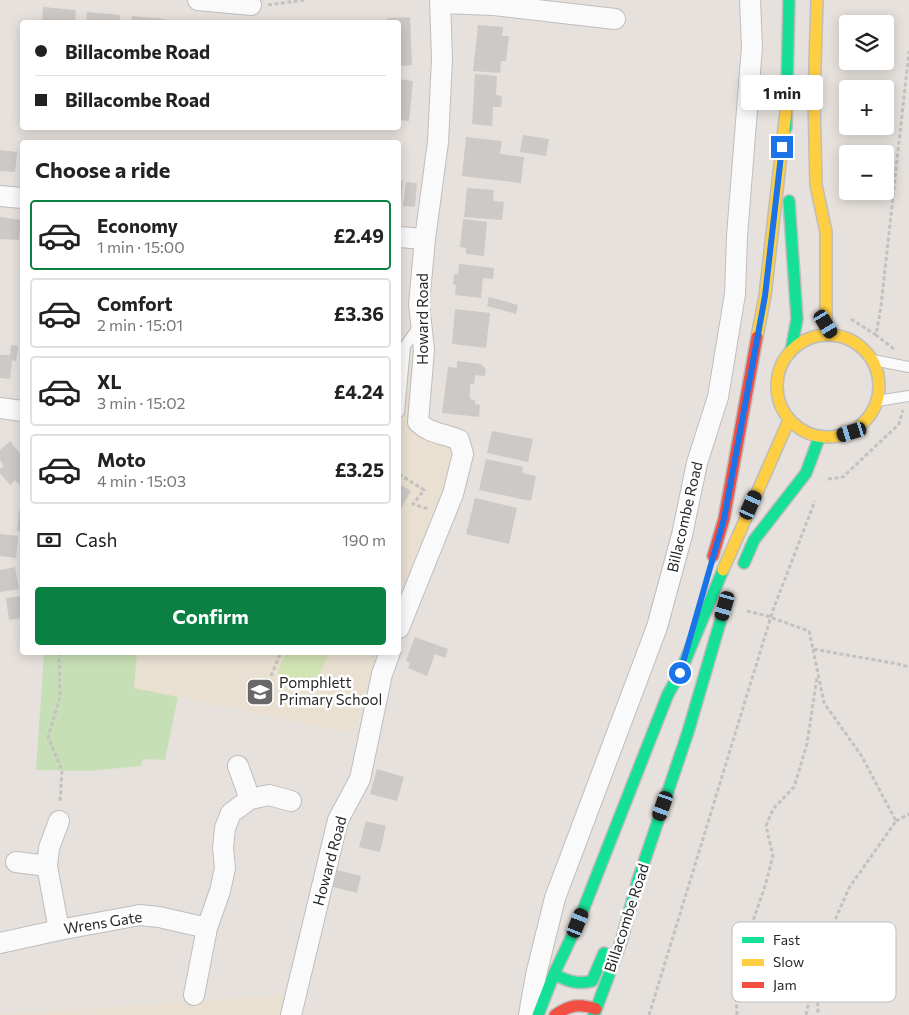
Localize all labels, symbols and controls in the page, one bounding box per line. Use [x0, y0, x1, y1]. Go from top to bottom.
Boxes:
map controls [839, 15, 894, 200]
button: layers [839, 15, 894, 70]
text: Billacombe Road [65, 40, 210, 63]
callout: 1 min [741, 74, 823, 110]
button: + [839, 80, 894, 135]
text: 1 min [763, 83, 801, 102]
text: Billacombe Road [65, 88, 210, 111]
route end [771, 136, 793, 158]
button: − [839, 145, 894, 200]
text: Choose a ride [35, 156, 170, 183]
icon: car [37, 213, 82, 258]
text: Economy [97, 214, 178, 237]
text: £2.49 [333, 224, 384, 247]
text: 1 min · 15:00 [97, 237, 185, 256]
street label: Howard Road [413, 273, 431, 365]
icon: car [37, 291, 82, 336]
text: Comfort [97, 292, 173, 315]
text: £3.36 [334, 302, 384, 325]
car [811, 307, 840, 341]
text: 2 min · 15:01 [97, 315, 183, 334]
icon: car [37, 369, 82, 414]
text: XL [97, 370, 122, 393]
text: £4.24 [334, 380, 384, 403]
text: 3 min · 15:02 [97, 393, 185, 412]
car [835, 420, 868, 444]
icon: car [37, 447, 82, 492]
text: Moto [97, 448, 146, 471]
text: £3.25 [335, 458, 384, 481]
street label: Billacombe Road [663, 460, 706, 574]
text: 4 min · 15:03 [97, 471, 186, 490]
car [738, 488, 763, 522]
icon: cash [35, 526, 63, 554]
text: Cash [75, 528, 117, 551]
text: 190 m [342, 530, 386, 549]
button: Confirm [35, 587, 386, 645]
car [713, 590, 736, 622]
route start [669, 662, 691, 684]
place label: Pomphlett Primary School [279, 673, 382, 708]
school or university icon: Pomphlett Primary School [245, 677, 275, 707]
car [651, 789, 674, 823]
street label: Howard Road [308, 814, 350, 907]
street label: Billacombe Road [600, 861, 652, 974]
car [565, 906, 590, 940]
street label: Wrens Gate [62, 907, 143, 937]
legend [732, 922, 896, 1002]
text: Fast [773, 931, 800, 948]
text: Slow [773, 953, 804, 970]
text: Jam [773, 976, 797, 993]

